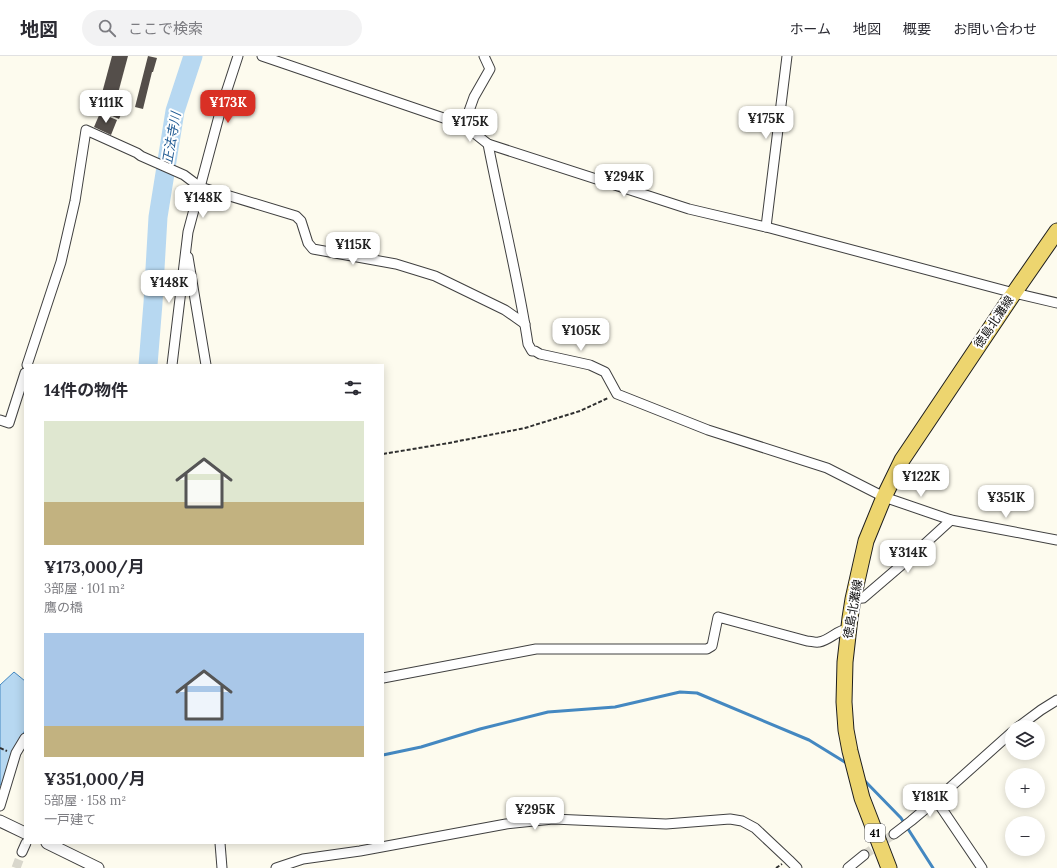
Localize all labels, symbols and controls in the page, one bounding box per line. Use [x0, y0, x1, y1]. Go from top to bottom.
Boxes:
search box [82, 10, 362, 46]
text: 地図 [20, 17, 58, 41]
icon: search [96, 17, 118, 39]
text: ここで検索 [128, 19, 203, 38]
text: ホーム [789, 20, 831, 38]
text: 地図 [853, 20, 881, 38]
text: 概要 [903, 20, 931, 38]
text: お問い合わせ [953, 20, 1037, 38]
pin: ¥111K [78, 90, 134, 124]
pin: ¥173K [200, 90, 256, 124]
text: ¥111K [89, 94, 123, 111]
text: ¥173K [209, 94, 247, 111]
pin: ¥175K [738, 106, 794, 140]
water label: 正法寺川 [159, 109, 185, 165]
pin: ¥175K [442, 109, 498, 143]
text: ¥175K [747, 110, 785, 127]
text: ¥175K [451, 113, 489, 130]
pin: ¥294K [596, 164, 652, 198]
text: ¥294K [604, 168, 644, 185]
pin: ¥148K [175, 185, 231, 219]
text: ¥148K [184, 189, 222, 206]
pin: ¥115K [325, 232, 381, 266]
text: ¥115K [335, 236, 371, 253]
pin: ¥148K [141, 270, 197, 304]
text: ¥148K [150, 274, 188, 291]
street label: 徳島北灘線 [971, 293, 1017, 351]
pin: ¥105K [553, 318, 609, 352]
text: ¥105K [561, 322, 601, 339]
icon: filters [342, 377, 364, 399]
text: 14件の物件 [44, 379, 128, 401]
icon: home [168, 447, 240, 519]
pin: ¥122K [893, 464, 949, 498]
text: ¥122K [902, 468, 940, 485]
pin: ¥351K [978, 485, 1034, 519]
text: ¥351K [987, 489, 1025, 506]
pin: ¥314K [880, 540, 936, 574]
text: ¥314K [889, 544, 927, 561]
text: ¥173,000/月 [44, 556, 145, 578]
street label: 徳島北灘線 [840, 578, 865, 640]
text: 3部屋 · 101 m² [44, 580, 125, 597]
text: 鷹の橋 [44, 599, 83, 616]
icon: home [168, 659, 240, 731]
map controls [1005, 720, 1045, 856]
button: layers [1005, 720, 1045, 760]
text: ¥351,000/月 [44, 768, 146, 790]
button: + [1005, 768, 1045, 808]
pin: ¥181K [902, 784, 958, 818]
text: ¥181K [912, 788, 948, 805]
text: 5部屋 · 158 m² [44, 792, 126, 809]
pin: ¥295K [507, 797, 563, 831]
text: ¥295K [515, 801, 555, 818]
text: 一戸建て [44, 811, 96, 828]
button: − [1005, 816, 1045, 856]
road number: 41 [865, 824, 885, 842]

